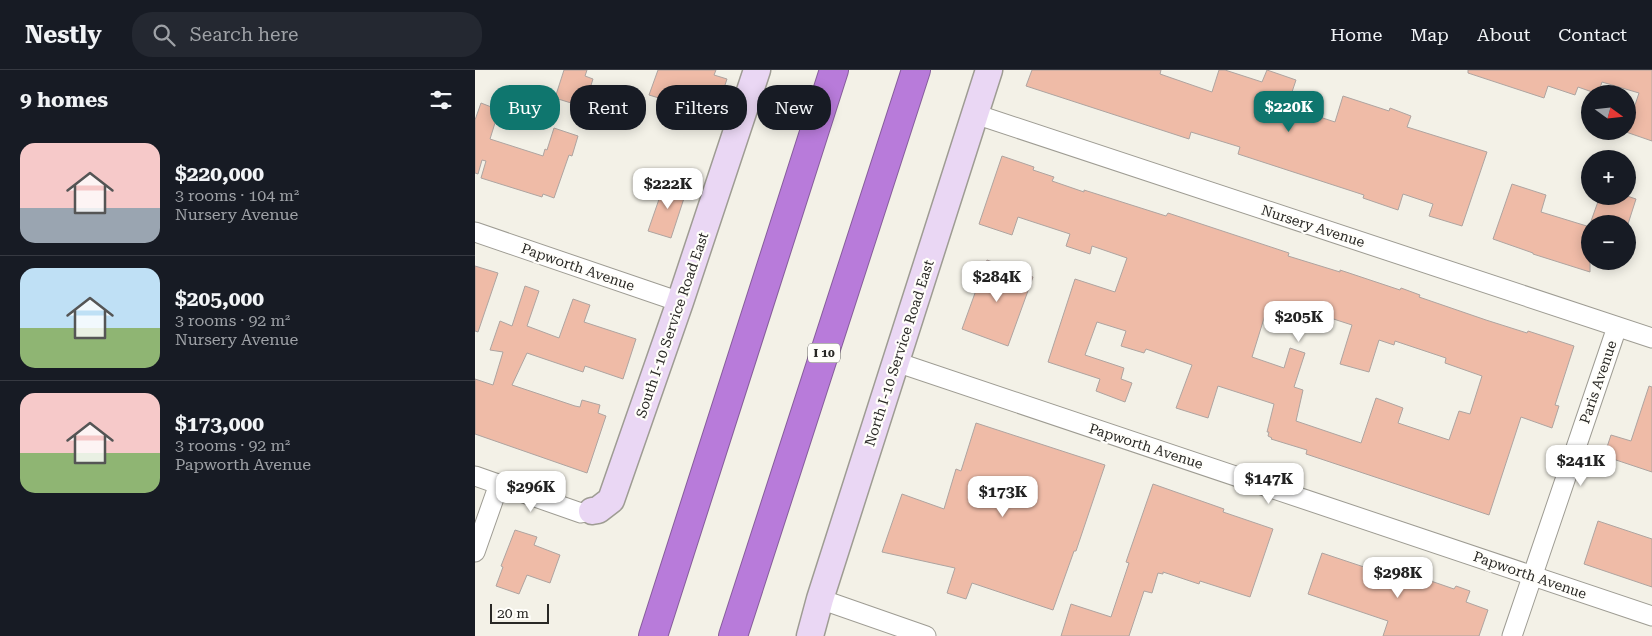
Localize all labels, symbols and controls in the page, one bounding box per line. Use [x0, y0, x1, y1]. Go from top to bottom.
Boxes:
search box [132, 12, 482, 57]
text: Nestly [25, 21, 102, 49]
icon: search [150, 21, 178, 49]
text: Search here [190, 23, 299, 46]
text: Home [1330, 24, 1382, 45]
text: Map [1410, 24, 1449, 45]
text: About [1477, 24, 1530, 45]
text: Contact [1558, 24, 1627, 45]
chip: Buy [490, 85, 560, 130]
chip: Rent [570, 85, 646, 130]
chip: Filters [656, 85, 747, 130]
chip: New [757, 85, 831, 130]
north arrow [1581, 85, 1636, 140]
map controls [1581, 85, 1636, 270]
icon: filters [427, 86, 455, 114]
text: 9 homes [20, 88, 108, 112]
pin: $220K [1254, 90, 1324, 133]
text: $220K [1265, 97, 1313, 116]
button: + [1581, 150, 1636, 205]
text: $220,000 [175, 162, 264, 186]
icon: home [60, 163, 120, 223]
pin: $222K [633, 168, 703, 210]
text: $222K [644, 174, 692, 193]
text: 3 rooms · 104 m² [175, 186, 299, 205]
street label: Nursery Avenue [1259, 202, 1367, 250]
text: Nursery Avenue [175, 205, 298, 224]
button: − [1581, 215, 1636, 270]
street label: South I-10 Service Road East [633, 230, 711, 420]
street label: Papworth Avenue [519, 240, 637, 294]
street label: North I-10 Service Road East [861, 258, 937, 448]
pin: $284K [962, 260, 1032, 303]
text: $284K [973, 267, 1021, 286]
text: $205,000 [175, 287, 264, 311]
icon: home [60, 288, 120, 348]
pin: $205K [1264, 300, 1334, 343]
text: $205K [1275, 307, 1323, 326]
text: 3 rooms · 92 m² [175, 311, 290, 330]
text: Nursery Avenue [175, 330, 298, 349]
street label: Paris Avenue [1576, 338, 1620, 426]
road number: I 10 [808, 344, 840, 362]
text: $173,000 [175, 412, 264, 436]
icon: home [60, 413, 120, 473]
street label: Papworth Avenue [1087, 420, 1205, 472]
text: 3 rooms · 92 m² [175, 436, 290, 455]
pin: $241K [1546, 444, 1616, 487]
text: $241K [1557, 451, 1605, 470]
text: Papworth Avenue [175, 455, 311, 474]
pin: $147K [1234, 462, 1304, 505]
text: $147K [1245, 469, 1293, 488]
pin: $296K [496, 470, 566, 513]
pin: $173K [968, 476, 1038, 518]
text: $296K [507, 477, 555, 496]
text: $173K [979, 482, 1027, 501]
street label: Papworth Avenue [1471, 548, 1589, 602]
pin: $298K [1363, 556, 1433, 599]
text: $298K [1374, 563, 1422, 582]
scale bar [490, 601, 549, 624]
text: 20 m [497, 605, 529, 621]

